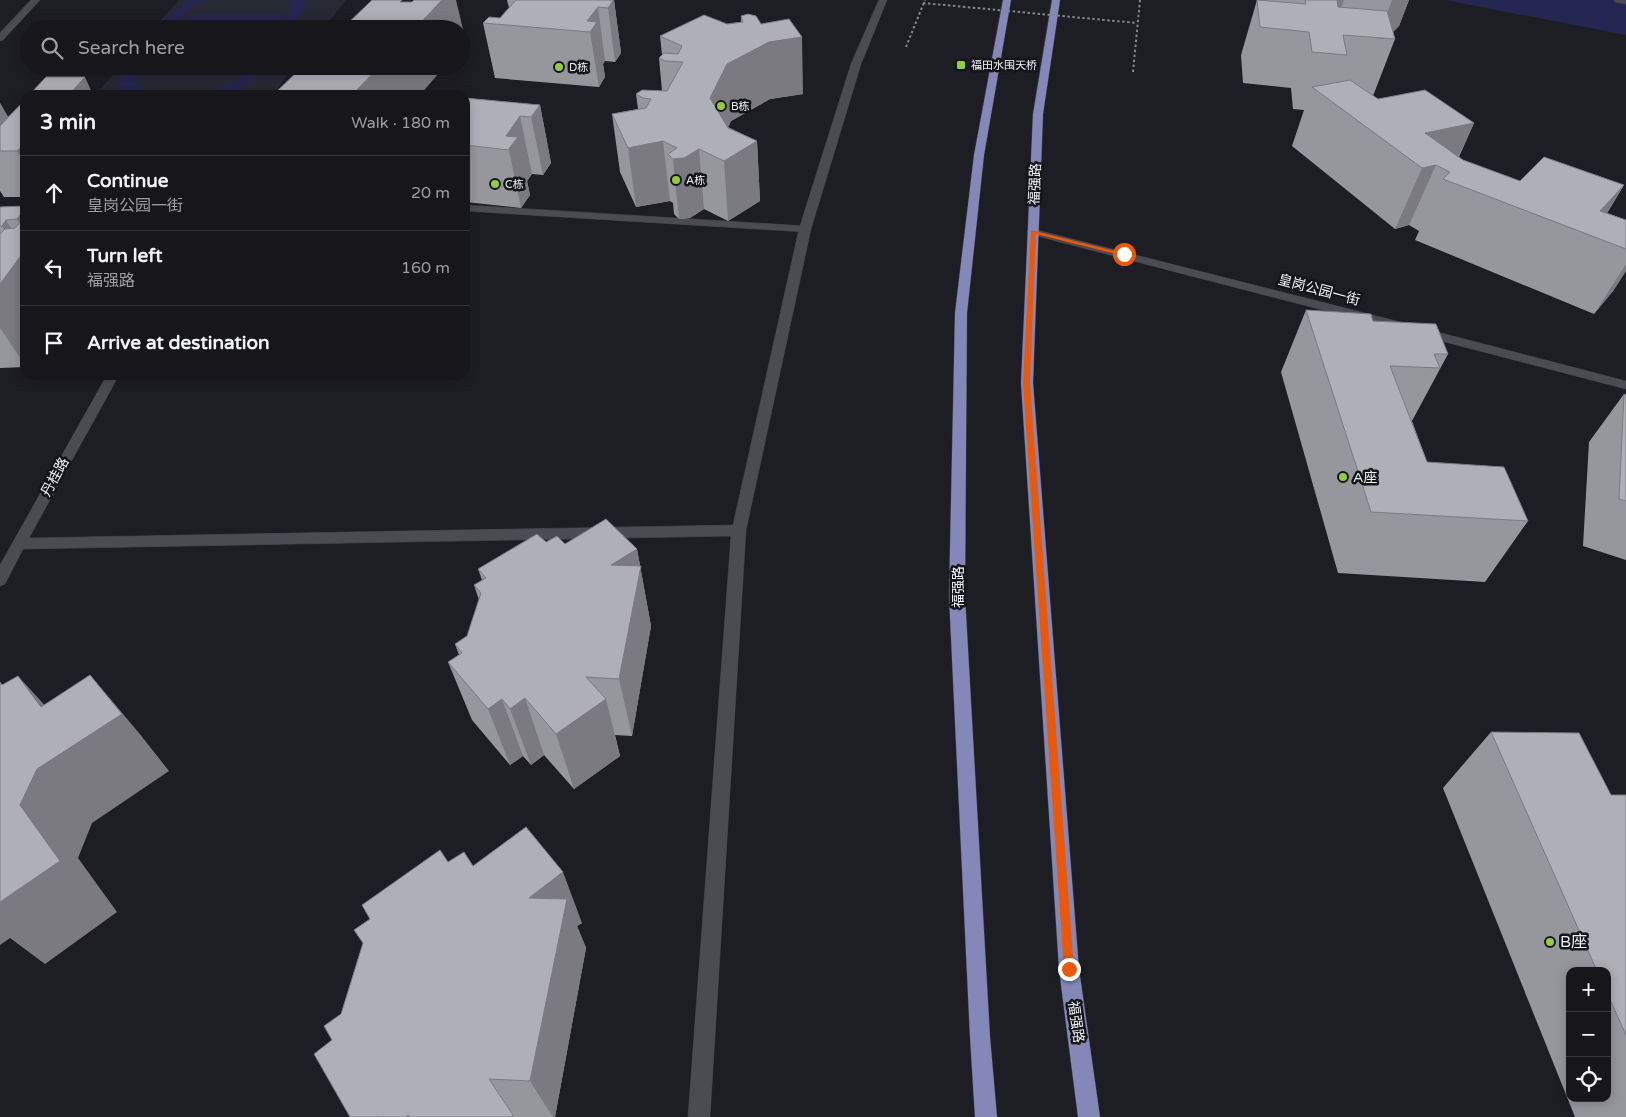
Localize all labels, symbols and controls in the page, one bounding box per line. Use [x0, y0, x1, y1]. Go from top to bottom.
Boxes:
search box [20, 20, 470, 75]
icon: search [38, 34, 66, 62]
text: Search here [78, 37, 185, 59]
marker: 福田水围天桥 [955, 59, 967, 71]
place label: 福田水围天桥 [971, 59, 1037, 72]
marker: D栋 [553, 61, 565, 73]
place label: D栋 [569, 61, 588, 74]
marker: B栋 [715, 100, 727, 112]
place label: B栋 [731, 100, 750, 113]
text: 3 min [40, 110, 96, 135]
text: Walk · 180 m [351, 113, 450, 133]
street label: 福强路 [1025, 163, 1045, 205]
text: Continue [87, 170, 169, 192]
marker: A栋 [670, 174, 682, 186]
place label: A栋 [686, 174, 705, 187]
marker: C栋 [489, 178, 501, 190]
place label: C栋 [505, 178, 524, 191]
icon: ahead [40, 179, 68, 207]
text: 20 m [411, 183, 450, 203]
text: 皇岗公园一街 [87, 196, 183, 216]
route start [1113, 243, 1136, 266]
text: Turn left [87, 245, 163, 267]
icon: left [40, 254, 68, 282]
text: 160 m [401, 258, 450, 278]
text: 福强路 [87, 271, 135, 291]
street label: 皇岗公园一街 [1276, 271, 1362, 309]
icon: arrive [40, 329, 68, 357]
text: Arrive at destination [87, 332, 270, 354]
street label: 丹桂路 [37, 455, 73, 499]
place label: A座 [1353, 469, 1377, 486]
marker: A座 [1337, 471, 1349, 483]
street label: 福强路 [950, 566, 967, 608]
place label: B座 [1560, 932, 1587, 952]
marker: B座 [1544, 936, 1556, 948]
route end [1058, 958, 1081, 981]
map controls [1566, 967, 1611, 1102]
button: + [1566, 967, 1611, 1012]
street label: 福强路 [1065, 1000, 1087, 1044]
button: − [1566, 1012, 1611, 1057]
button: locate [1566, 1057, 1611, 1102]

